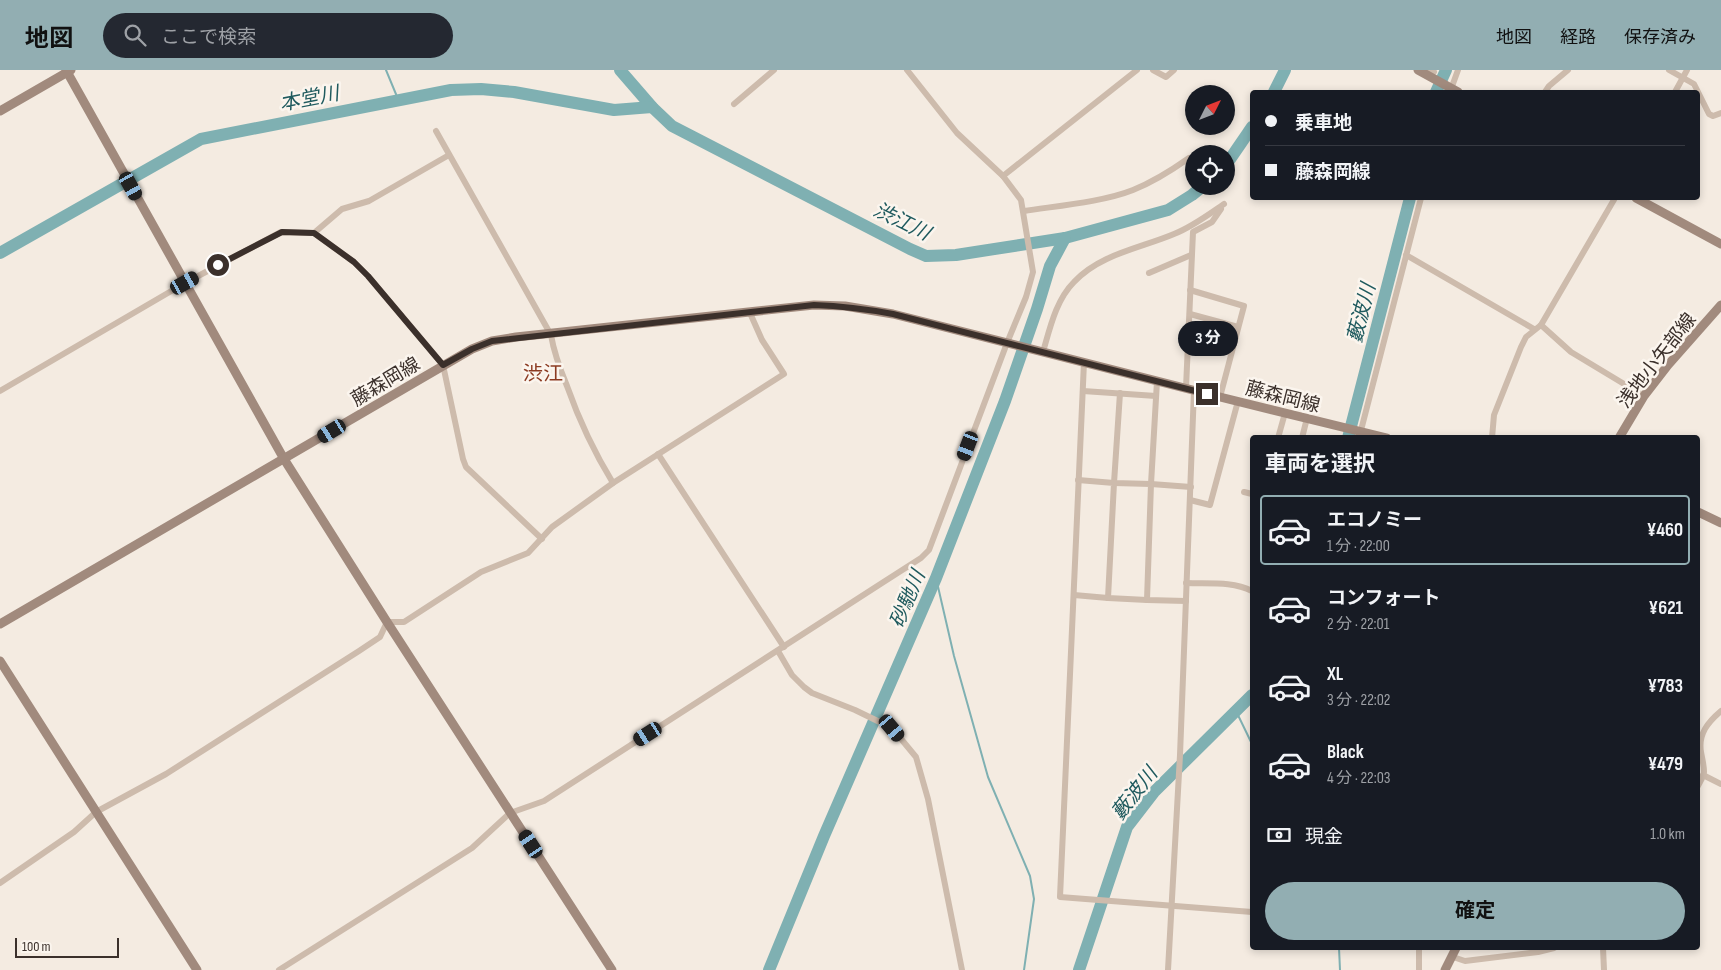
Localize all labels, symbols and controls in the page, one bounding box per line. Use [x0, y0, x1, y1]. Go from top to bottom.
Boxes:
search box [103, 13, 453, 58]
icon: search [121, 21, 149, 49]
text: 地図 [25, 24, 73, 53]
text: ここで検索 [161, 26, 256, 49]
text: 地図 [1496, 27, 1532, 48]
text: 経路 [1560, 27, 1596, 48]
text: 保存済み [1624, 27, 1696, 48]
water label: 本堂川 [277, 81, 343, 116]
north arrow [1185, 85, 1235, 135]
map controls [1185, 85, 1235, 195]
text: 乗車地 [1295, 112, 1352, 135]
button: locate [1185, 145, 1235, 195]
text: 藤森岡線 [1295, 161, 1371, 184]
car [117, 169, 144, 203]
water label: 渋江川 [869, 198, 936, 247]
route start [207, 254, 229, 276]
car [168, 269, 201, 297]
water label: 藪波川 [1343, 279, 1381, 345]
street label: 浅地小矢部線 [1613, 309, 1701, 413]
callout: 3 分 [1177, 322, 1237, 356]
text: 3 分 [1195, 329, 1221, 348]
street label: 藤森岡線 [347, 353, 424, 412]
district label: 渋江 [523, 362, 563, 386]
street label: 藤森岡線 [1243, 377, 1322, 418]
route end [1196, 383, 1218, 405]
car [315, 417, 348, 445]
car [955, 429, 980, 463]
text: 車両を選択 [1265, 451, 1375, 478]
icon: car [1267, 508, 1312, 553]
text: エコノミー [1327, 509, 1422, 532]
text: ¥460 [1647, 519, 1683, 542]
text: 1 分 · 22:00 [1327, 537, 1390, 556]
water label: 砂馳川 [885, 565, 931, 632]
icon: car [1267, 586, 1312, 631]
text: コンフォート [1327, 587, 1440, 610]
text: ¥621 [1648, 597, 1683, 620]
text: 2 分 · 22:01 [1327, 615, 1389, 634]
text: XL [1327, 663, 1343, 686]
icon: car [1267, 664, 1312, 709]
text: ¥783 [1647, 675, 1683, 698]
text: 3 分 · 22:02 [1327, 691, 1390, 710]
car [876, 712, 907, 744]
car [631, 720, 664, 748]
text: Black [1327, 741, 1364, 764]
icon: car [1267, 742, 1312, 787]
text: ¥479 [1648, 753, 1683, 776]
water label: 藪波川 [1107, 761, 1164, 825]
text: 4 分 · 22:03 [1327, 769, 1391, 788]
icon: cash [1265, 821, 1293, 849]
text: 1.0 km [1650, 825, 1685, 844]
text: 現金 [1305, 826, 1343, 849]
car [516, 827, 545, 861]
button: 確定 [1265, 882, 1685, 940]
scale bar [15, 935, 119, 958]
text: 100 m [22, 938, 51, 955]

